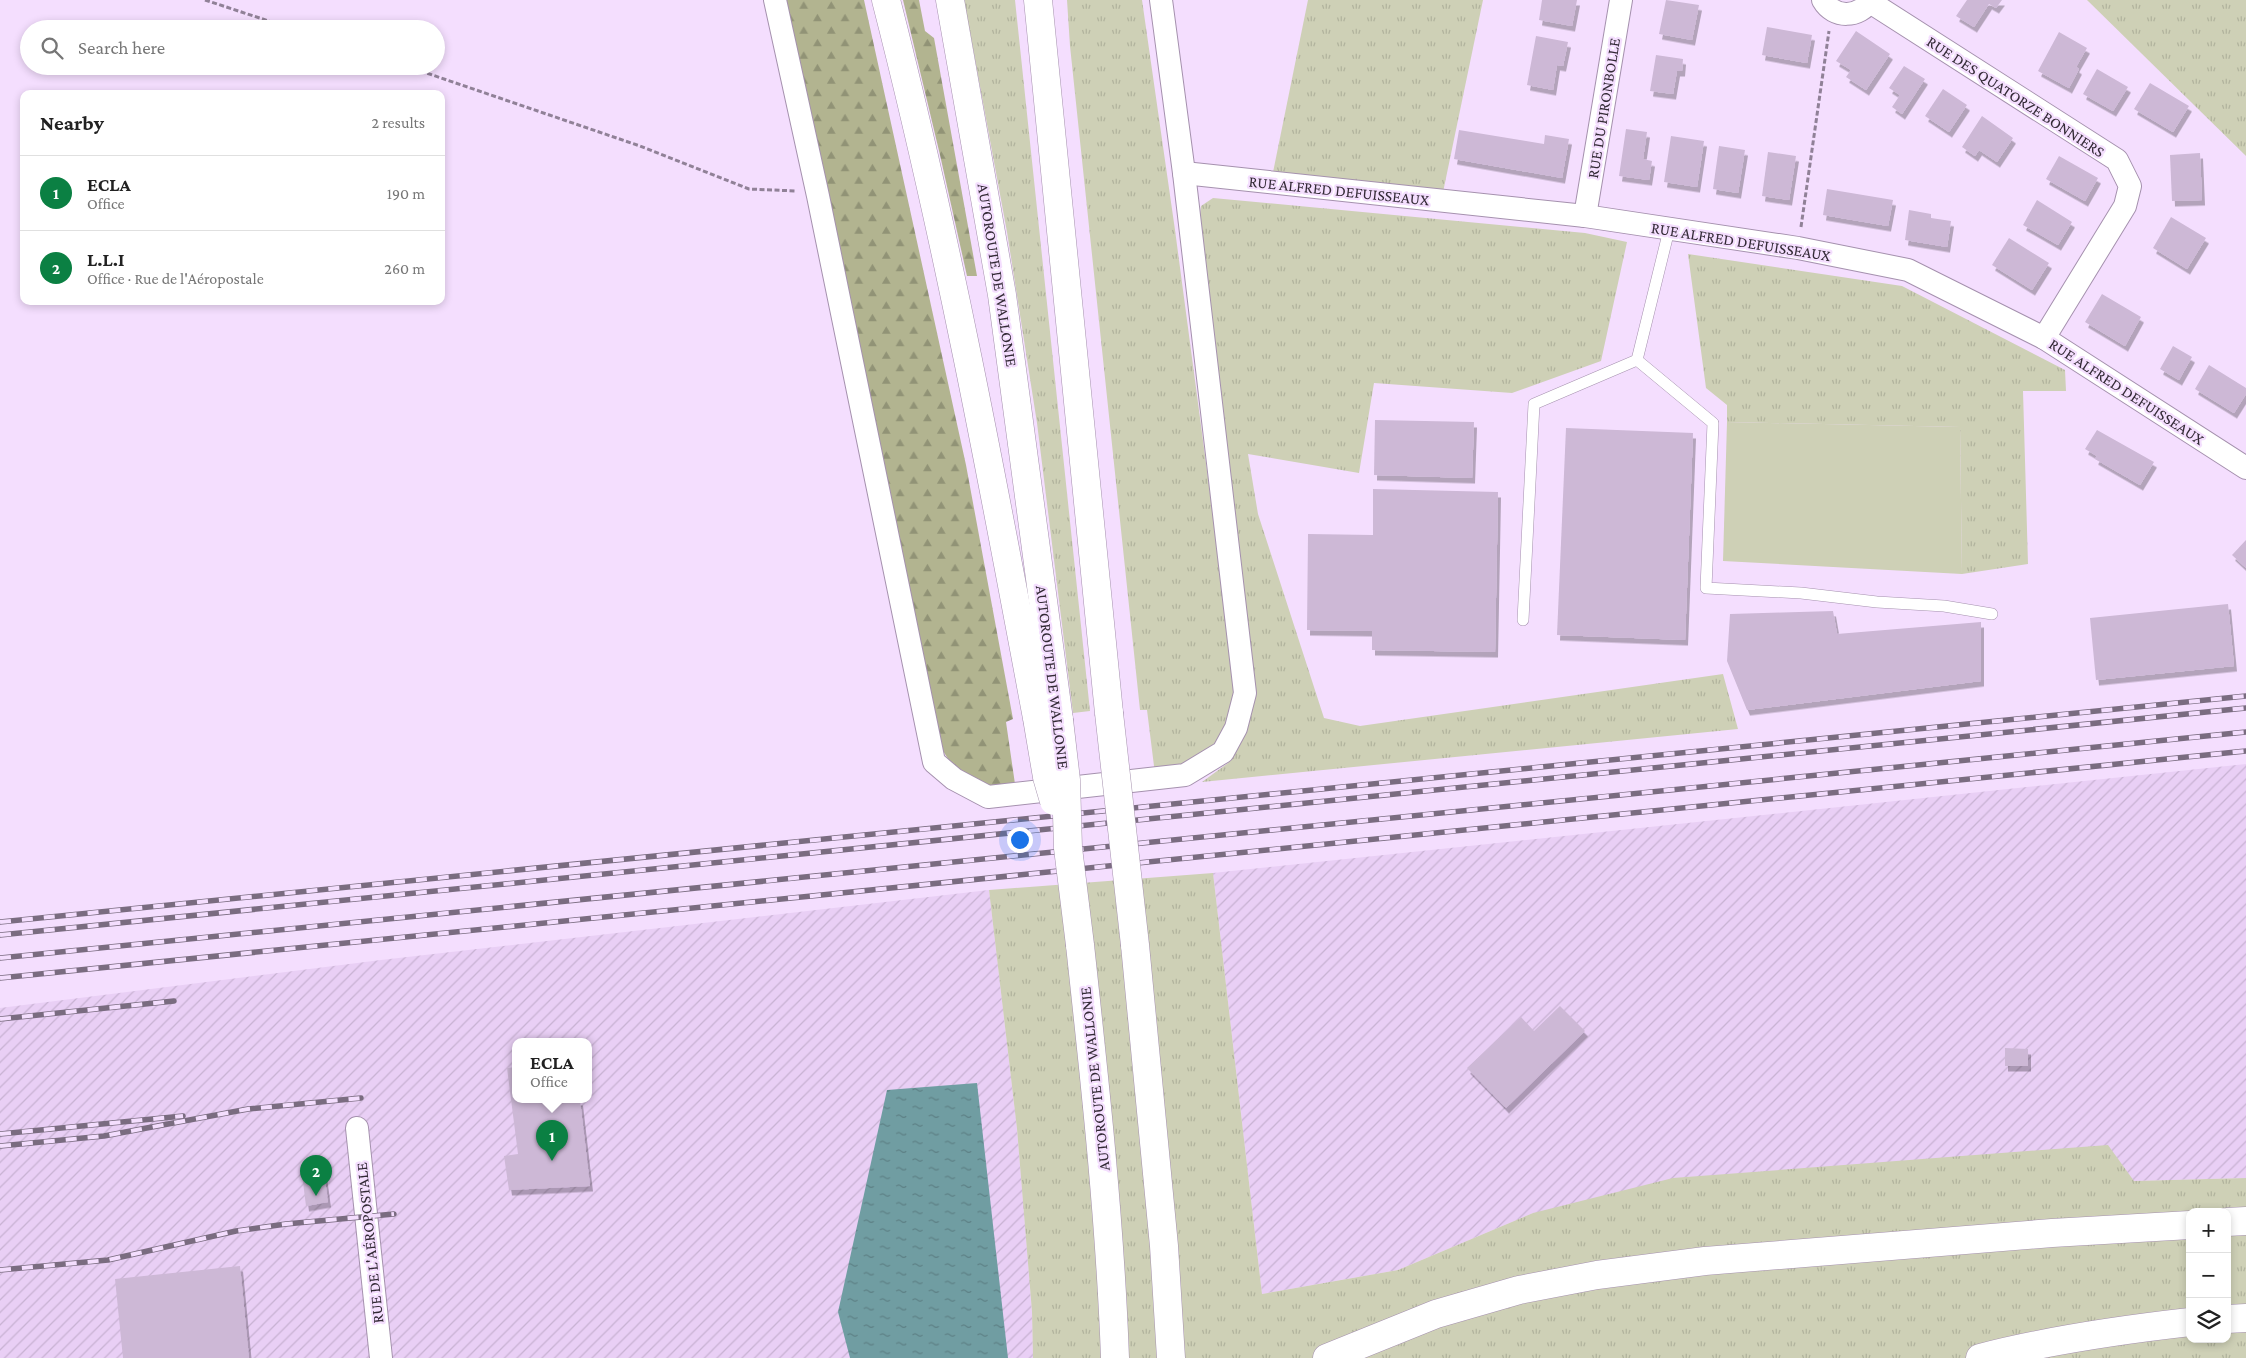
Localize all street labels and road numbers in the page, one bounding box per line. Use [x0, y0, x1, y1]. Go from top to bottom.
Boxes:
street label: RUE DES QUATORZE BONNIERS [1924, 33, 2108, 160]
street label: RUE DU PIRONBOLLE [1584, 36, 1623, 179]
street label: RUE ALFRED DEFUISSEAUX [1248, 173, 1431, 209]
street label: AUTOROUTE DE WALLONIE [975, 182, 1020, 368]
street label: RUE ALFRED DEFUISSEAUX [1650, 219, 1833, 264]
street label: RUE ALFRED DEFUISSEAUX [2046, 335, 2208, 448]
street label: AUTOROUTE DE WALLONIE [1033, 584, 1072, 770]
street label: AUTOROUTE DE WALLONIE [1076, 986, 1113, 1172]
street label: RUE DE L'AÉROPOSTALE [353, 1161, 386, 1324]

